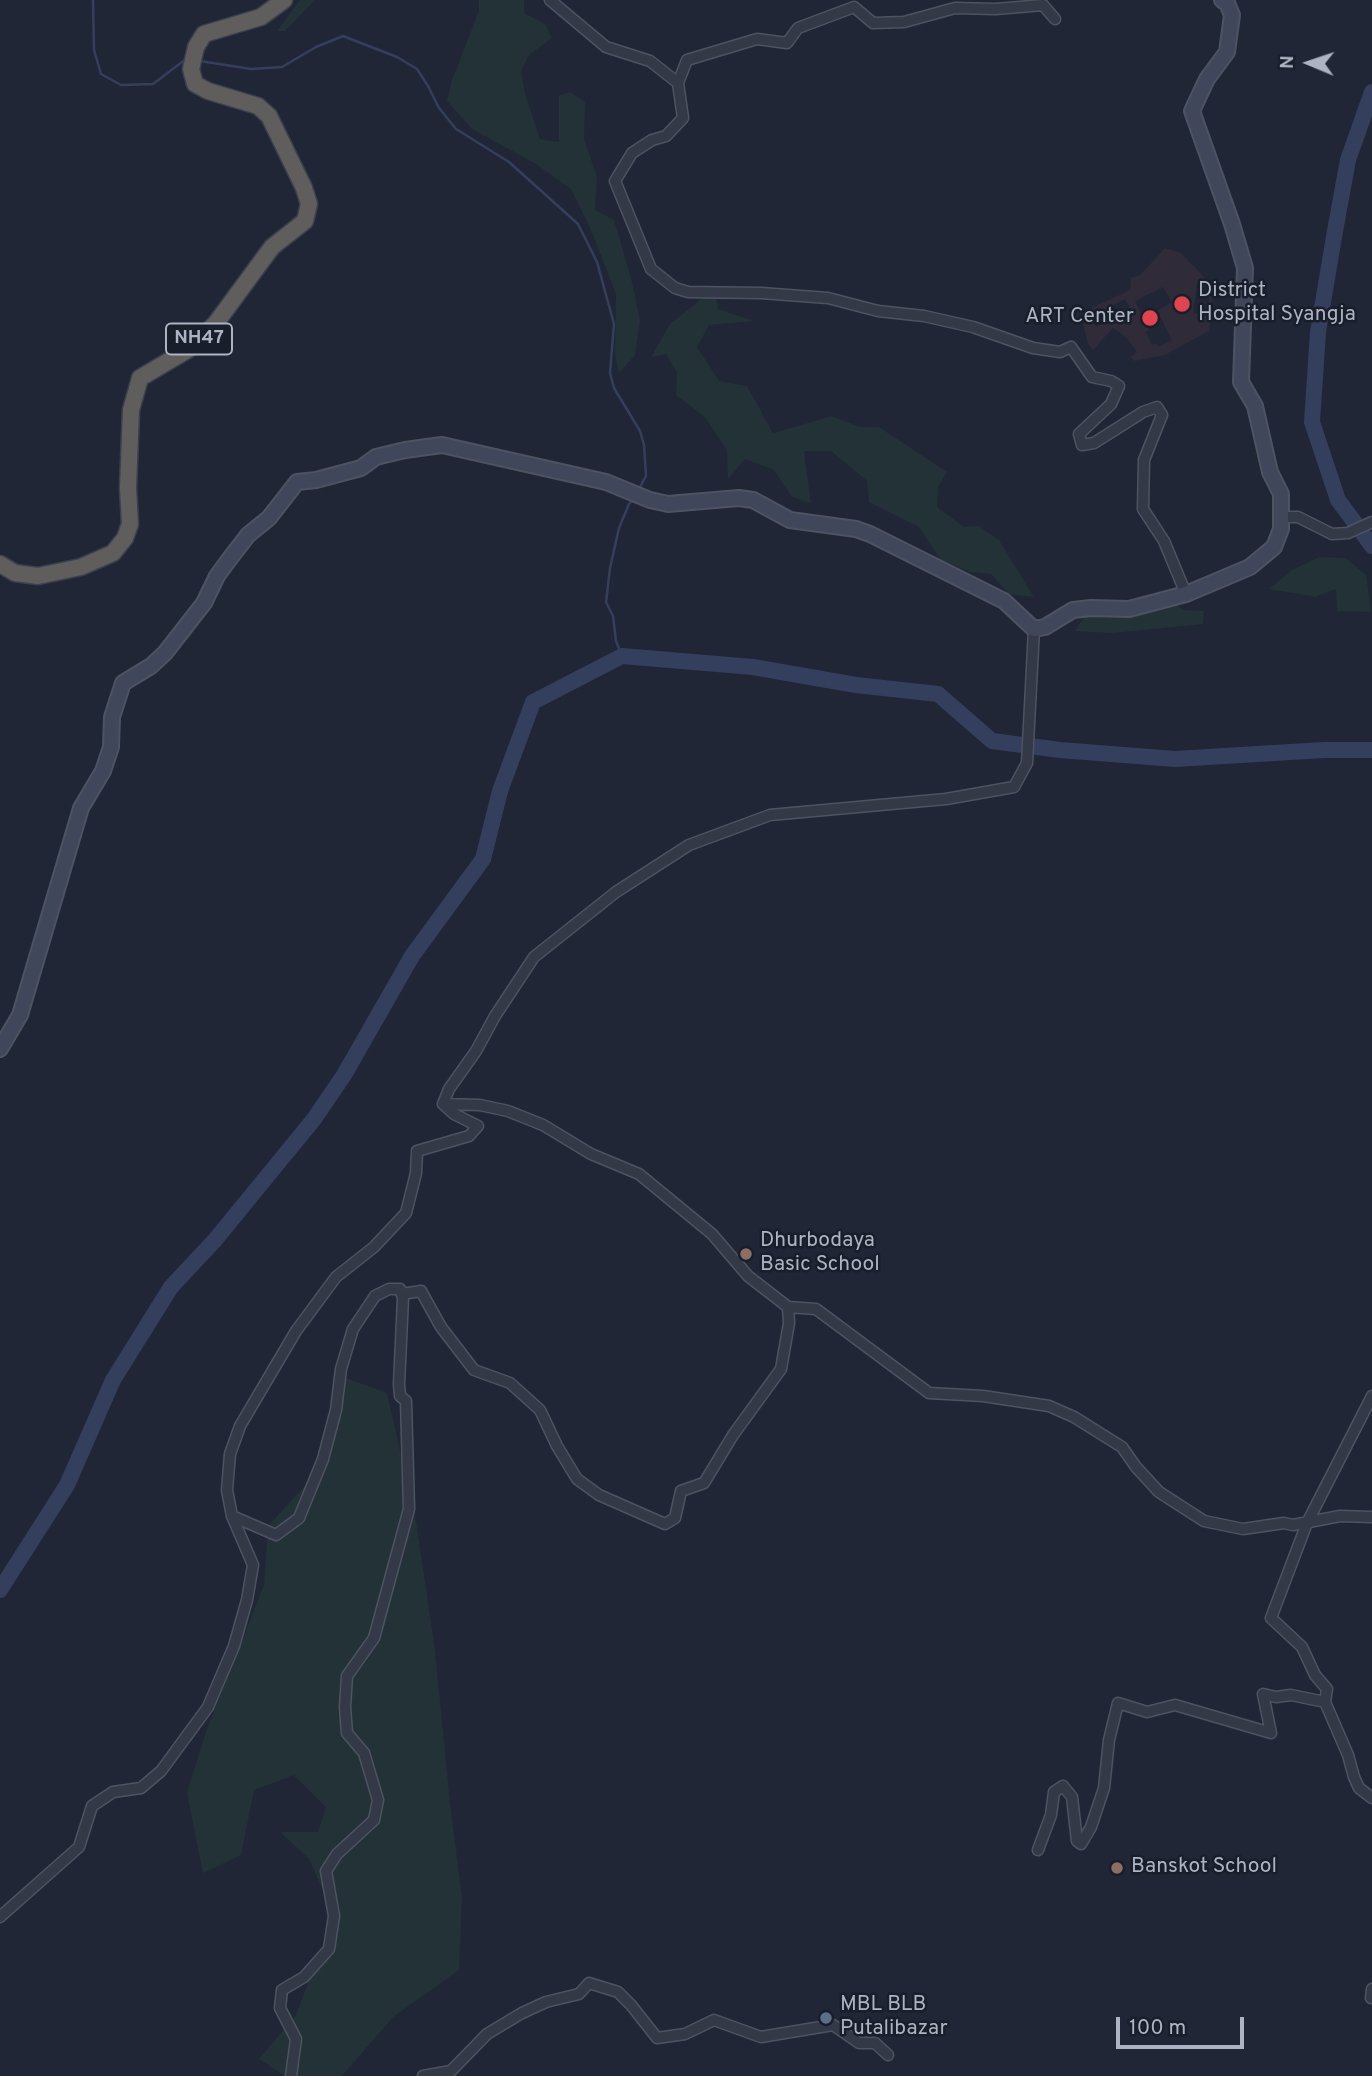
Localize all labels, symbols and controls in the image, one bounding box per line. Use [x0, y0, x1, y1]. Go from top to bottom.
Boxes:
north arrow [1274, 28, 1344, 98]
text: N [1276, 55, 1300, 70]
place label: District Hospital Syangja [1198, 279, 1356, 329]
marker: District Hospital Syangja [1172, 294, 1192, 314]
place label: ART Center [1025, 305, 1134, 331]
marker: ART Center [1140, 308, 1160, 328]
road number: NH47 [166, 324, 232, 354]
place label: Dhurbodaya Basic School [760, 1229, 880, 1279]
marker: Dhurbodaya Basic School [738, 1246, 754, 1262]
place label: Banskot School [1131, 1855, 1277, 1881]
marker: Banskot School [1109, 1860, 1125, 1876]
place label: MBL BLB Putalibazar [840, 1993, 948, 2043]
scale bar [1120, 2002, 1248, 2046]
marker: MBL BLB Putalibazar [818, 2010, 834, 2026]
text: 100 m [1129, 2015, 1186, 2042]

